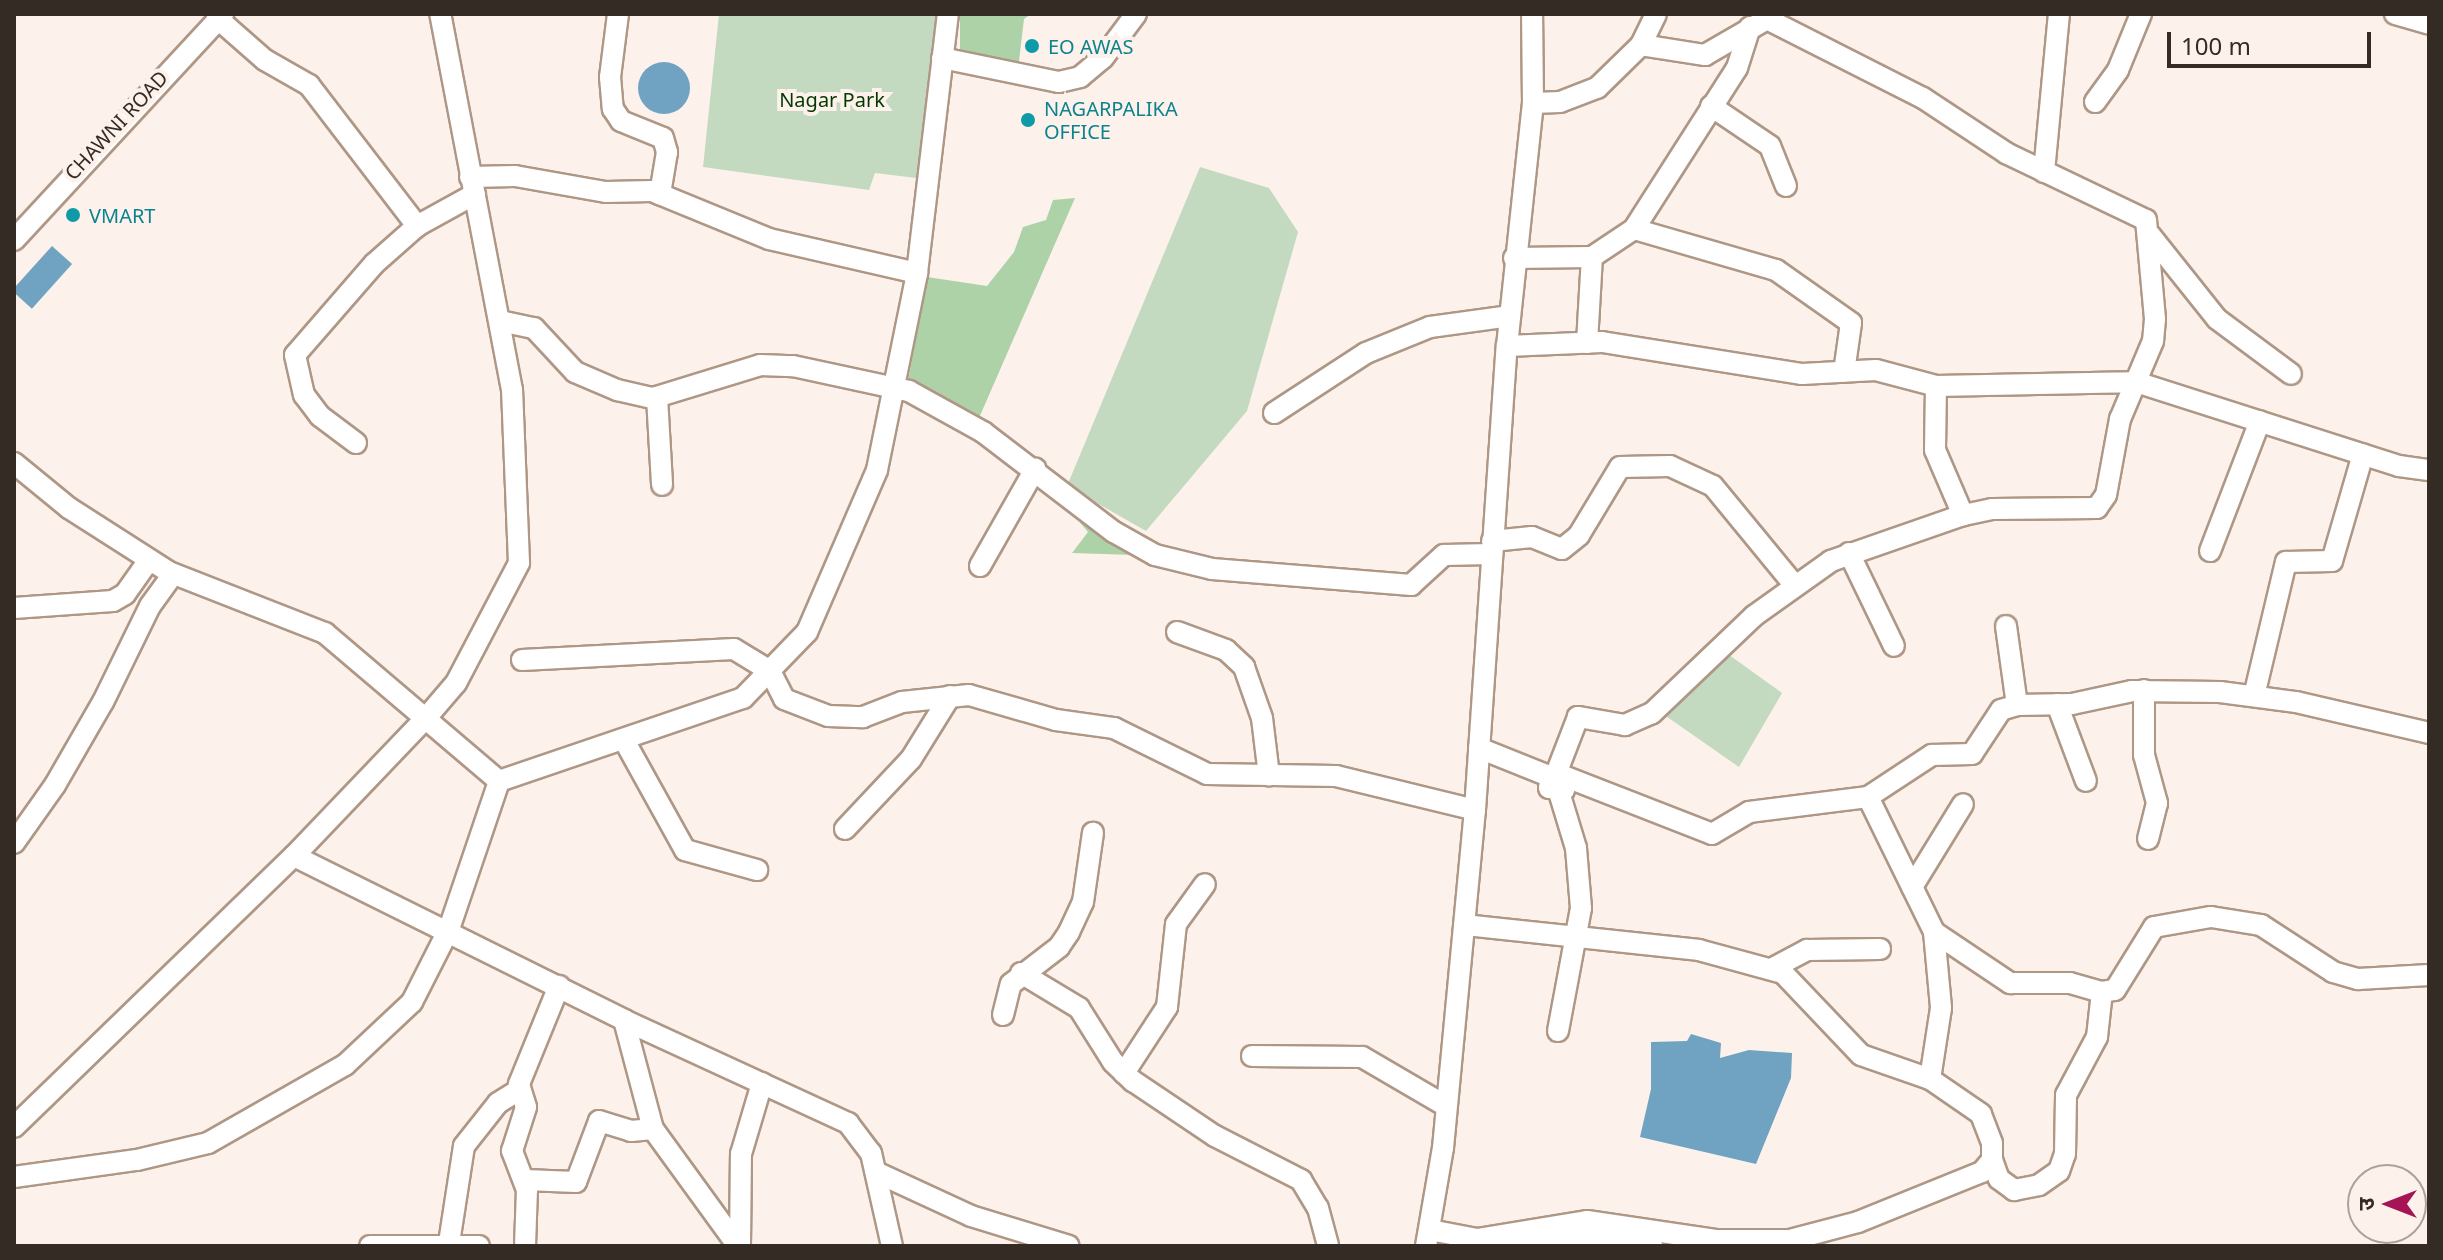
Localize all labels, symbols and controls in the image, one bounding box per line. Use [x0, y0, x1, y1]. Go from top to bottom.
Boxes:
scale bar [2171, 16, 2375, 66]
text: 100 m [2181, 29, 2251, 62]
place label: EO AWAS [1048, 34, 1133, 58]
marker: EO AWAS [1023, 37, 1041, 55]
street label: CHAWNI ROAD [59, 66, 173, 184]
park label: Nagar Park [779, 87, 885, 111]
place label: NAGARPALIKA OFFICE [1044, 96, 1178, 143]
marker: NAGARPALIKA OFFICE [1019, 111, 1037, 129]
place label: VMART [89, 203, 155, 227]
marker: VMART [64, 206, 82, 224]
north arrow [2347, 1164, 2427, 1244]
text: उ [2350, 1198, 2380, 1210]

